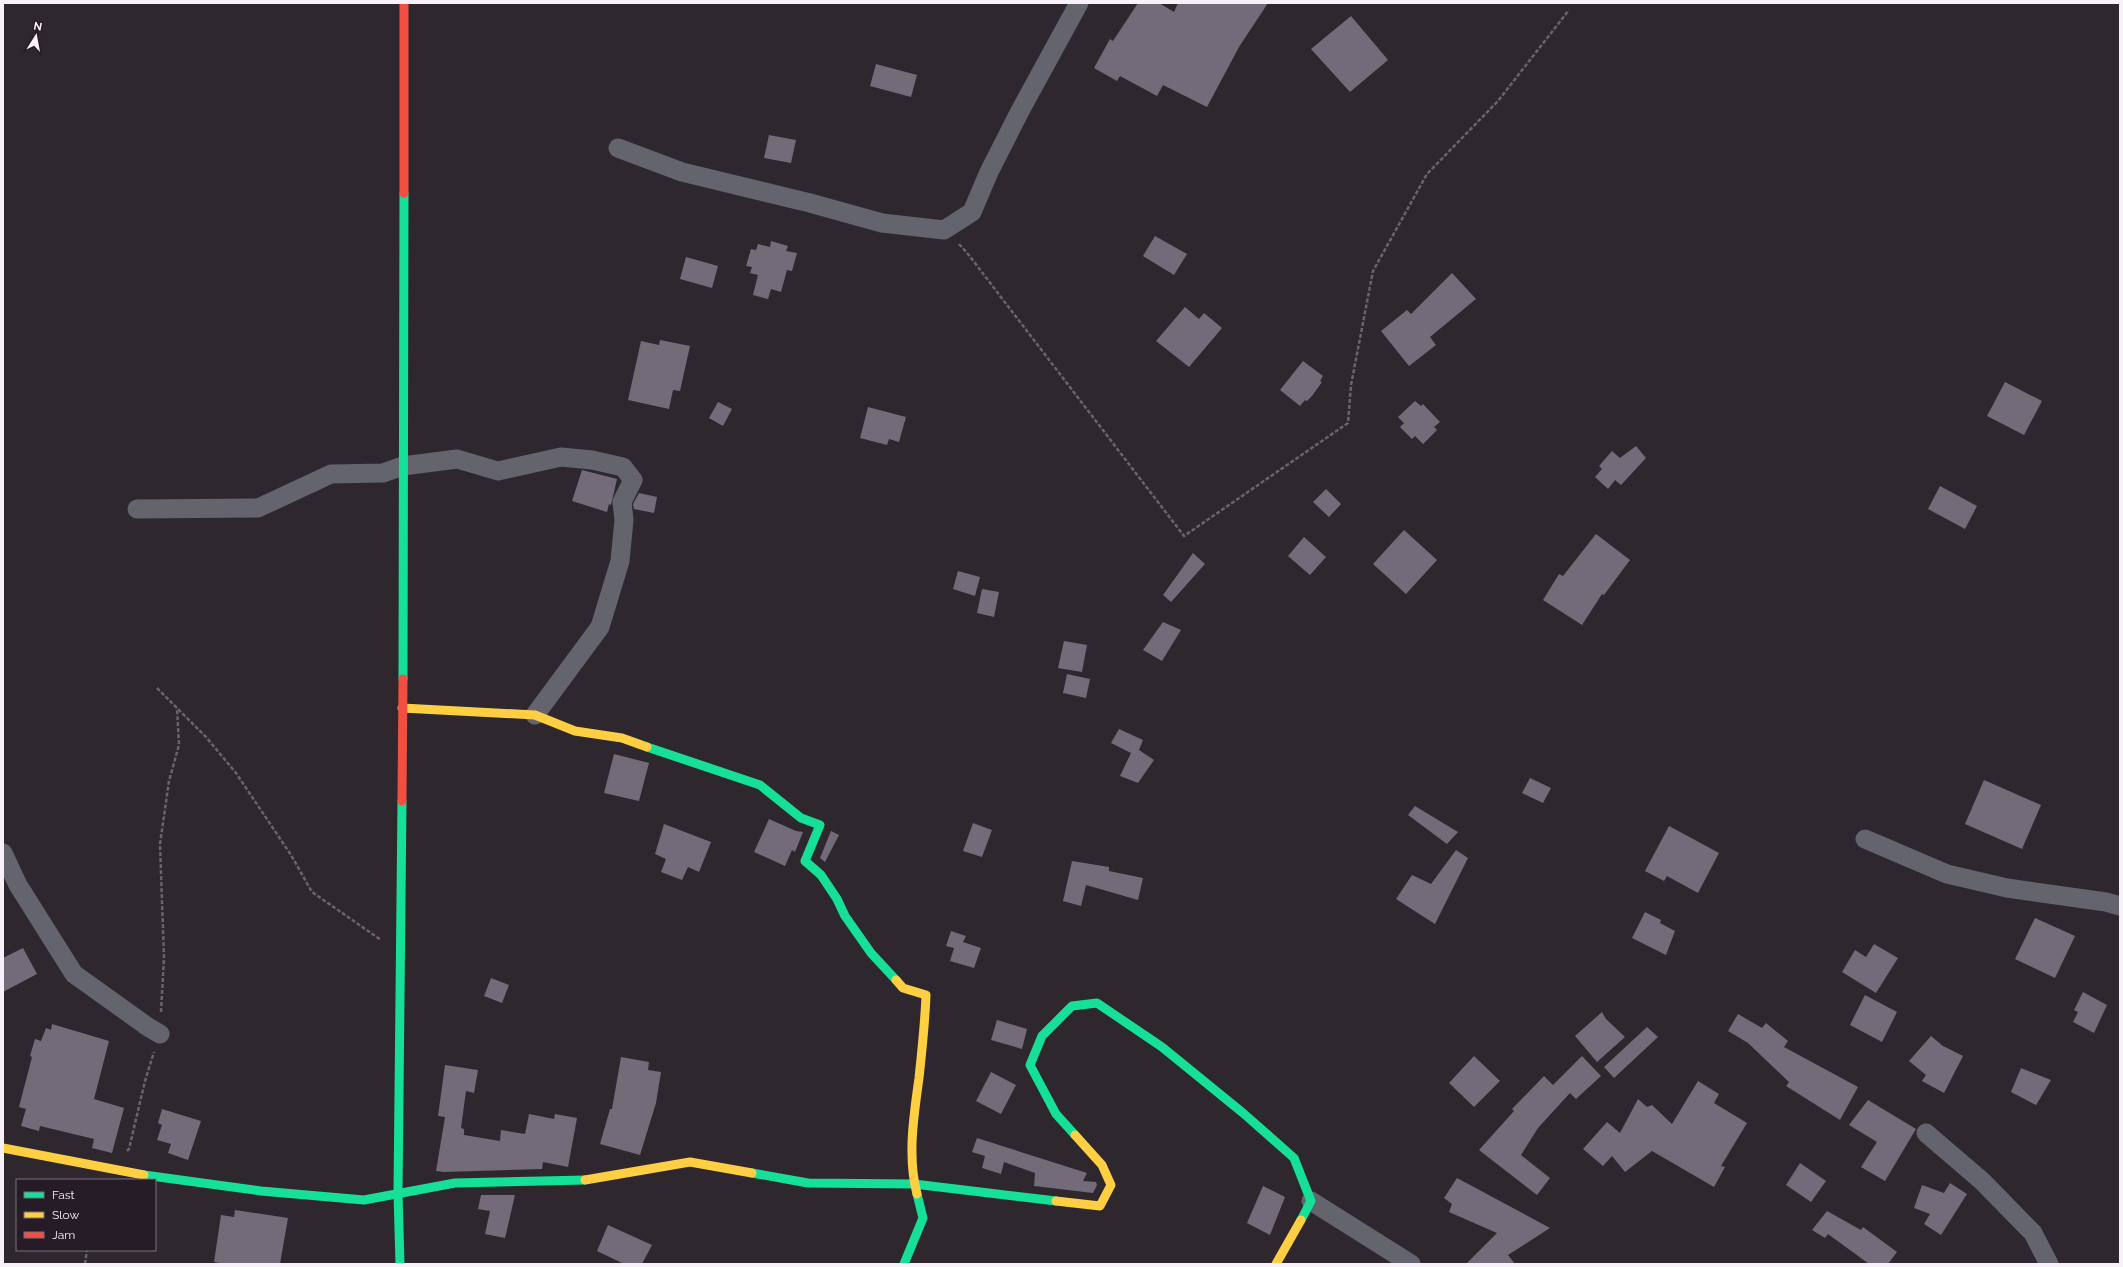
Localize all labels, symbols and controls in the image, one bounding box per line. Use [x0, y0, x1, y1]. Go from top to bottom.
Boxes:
north arrow [16, 16, 56, 56]
text: N [32, 19, 43, 34]
legend [16, 1179, 156, 1251]
text: Fast [52, 1188, 75, 1202]
text: Slow [52, 1208, 79, 1222]
text: Jam [52, 1228, 75, 1242]

